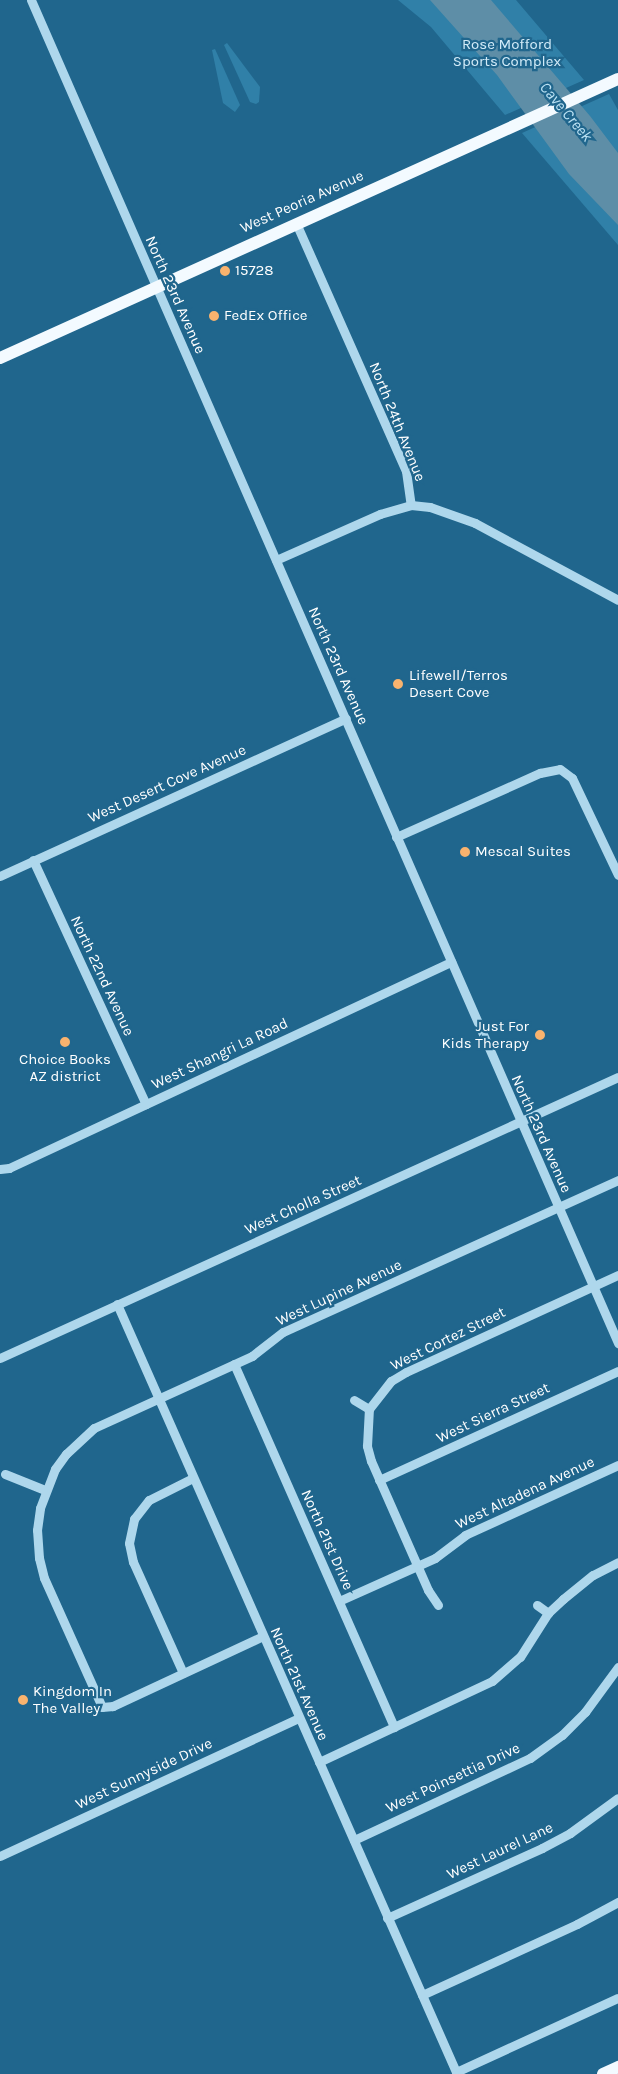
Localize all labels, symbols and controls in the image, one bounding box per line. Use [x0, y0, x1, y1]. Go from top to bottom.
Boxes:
park label: Rose Mofford Sports Complex [453, 35, 561, 70]
water label: Cave Creek [535, 78, 597, 146]
street label: West Peoria Avenue [238, 167, 366, 237]
street label: North 23rd Avenue [141, 233, 209, 357]
place label: 15728 [235, 262, 273, 280]
marker: 15728 [219, 265, 231, 277]
place label: FedEx Office [224, 307, 308, 325]
marker: FedEx Office [208, 310, 220, 322]
street label: North 24th Avenue [365, 360, 429, 484]
street label: North 23rd Avenue [304, 604, 372, 728]
place label: Lifewell/Terros Desert Cove [409, 666, 508, 701]
marker: Lifewell/Terros Desert Cove [391, 677, 405, 691]
street label: West Desert Cove Avenue [85, 741, 249, 827]
place label: Mescal Suites [475, 843, 571, 861]
marker: Mescal Suites [459, 846, 471, 858]
street label: North 22nd Avenue [66, 913, 138, 1039]
street label: West Shangri La Road [149, 1014, 291, 1094]
place label: Just For Kids Therapy [441, 1017, 529, 1052]
marker: Just For Kids Therapy [533, 1028, 547, 1042]
marker: Choice Books AZ district [59, 1036, 71, 1048]
place label: Choice Books AZ district [19, 1050, 111, 1085]
street label: North 23rd Avenue [507, 1072, 575, 1196]
street label: West Cholla Street [242, 1171, 364, 1239]
street label: West Lupine Avenue [273, 1256, 405, 1330]
street label: West Cortez Street [388, 1303, 508, 1375]
street label: West Sierra Street [434, 1379, 552, 1447]
street label: West Altadena Avenue [453, 1453, 597, 1533]
street label: North 21st Drive [297, 1487, 357, 1593]
street label: North 21st Avenue [266, 1625, 332, 1743]
place label: Kingdom In The Valley [33, 1682, 112, 1717]
marker: Kingdom In The Valley [17, 1694, 29, 1706]
street label: West Sunnyside Drive [73, 1734, 215, 1814]
street label: West Poinsettia Drive [383, 1739, 523, 1817]
street label: West Laurel Lane [444, 1819, 556, 1883]

